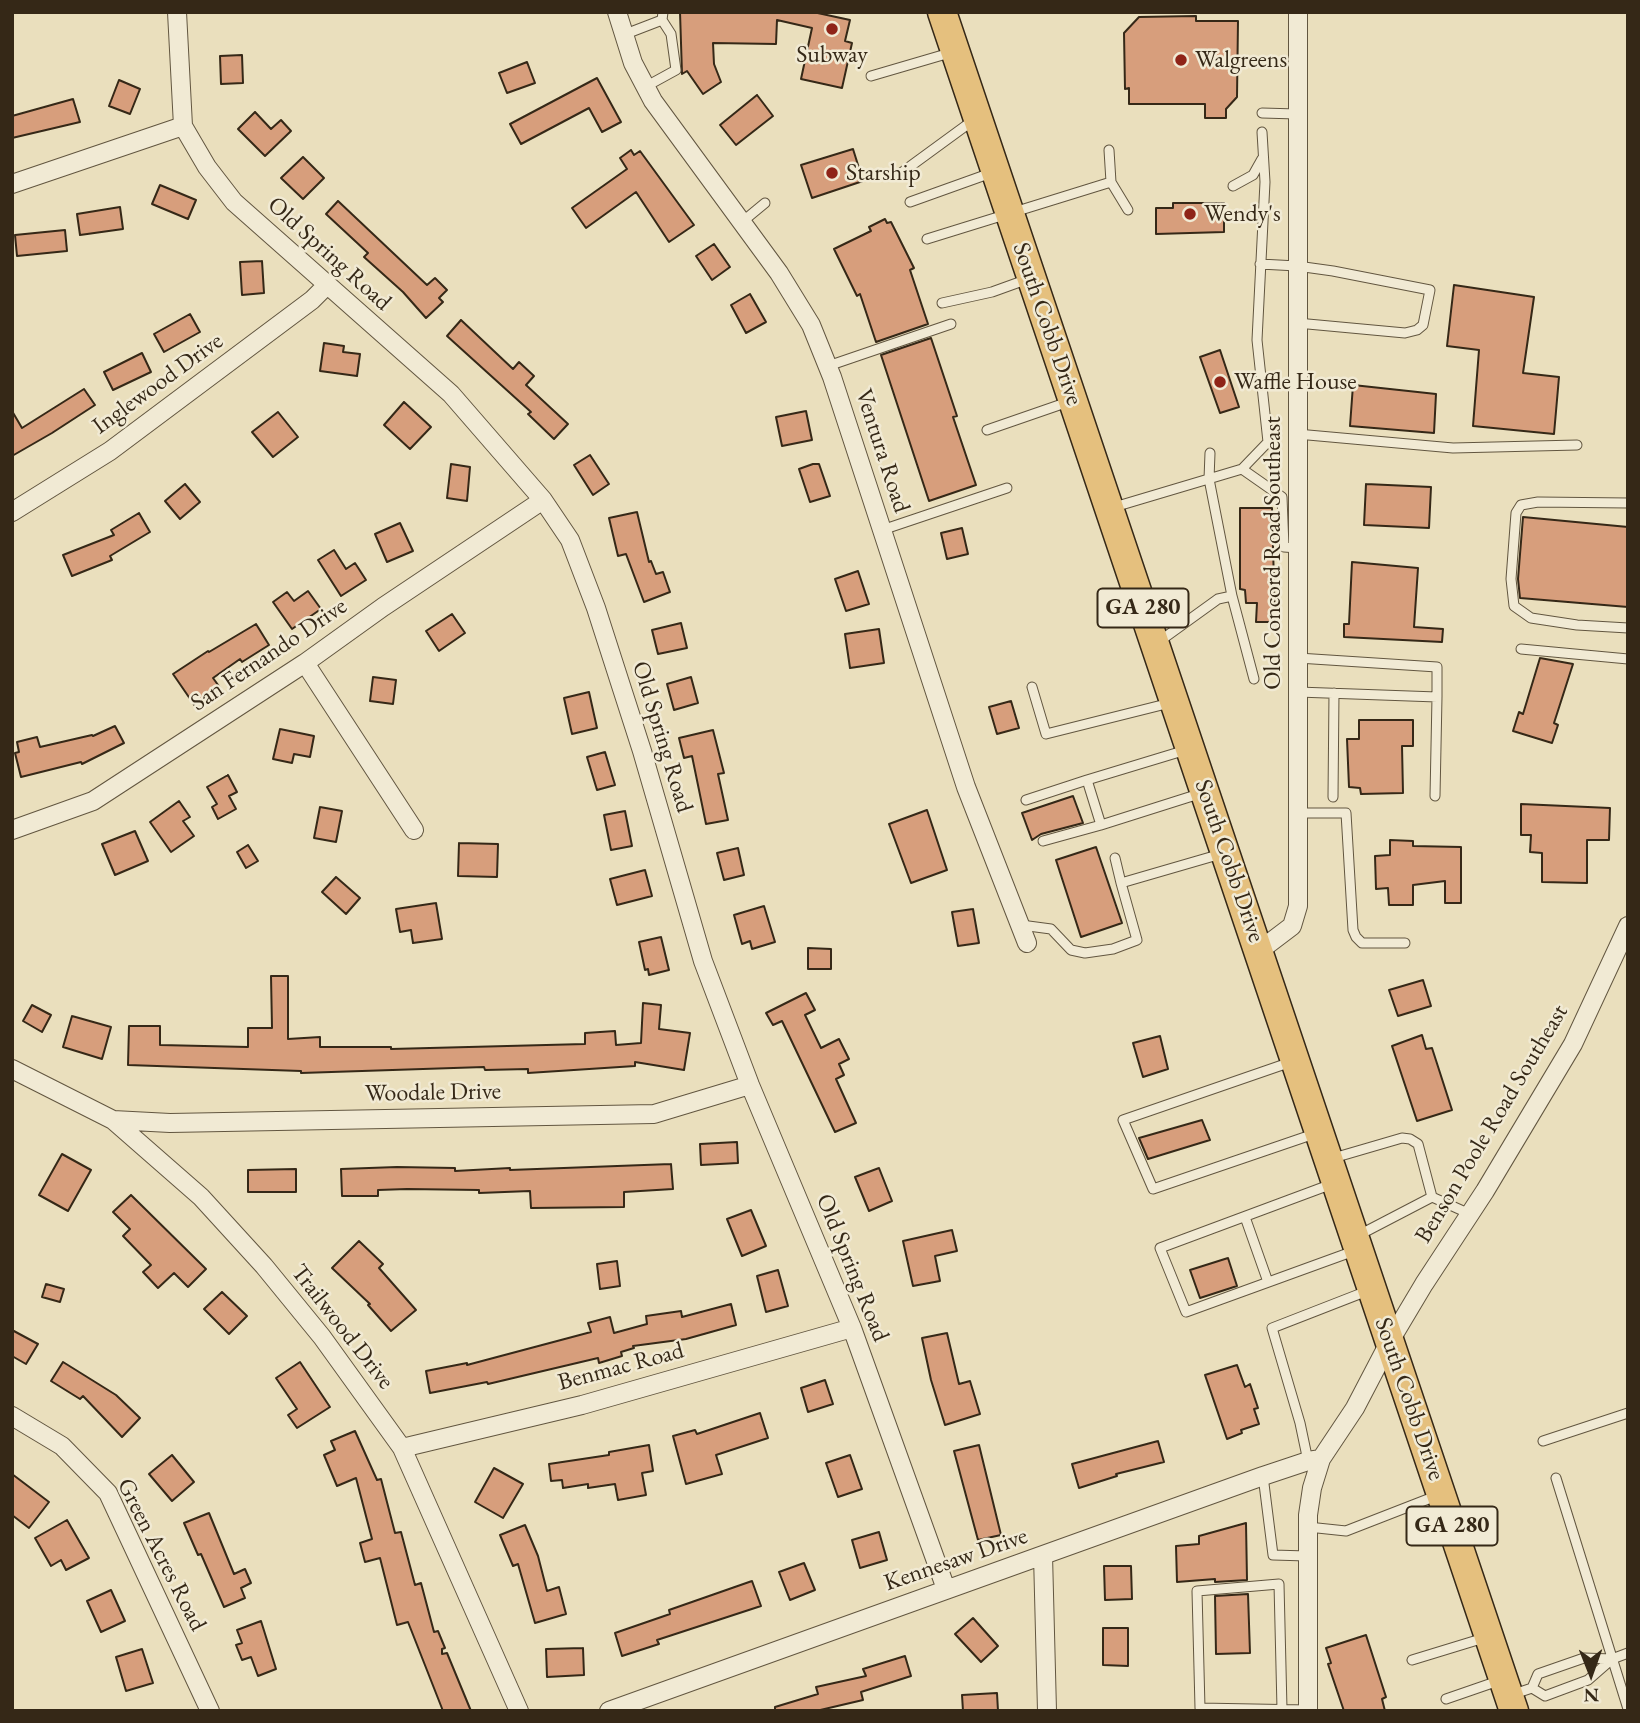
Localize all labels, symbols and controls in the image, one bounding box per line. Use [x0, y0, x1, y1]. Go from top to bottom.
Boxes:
marker: Subway [824, 21, 840, 37]
place label: Subway [796, 41, 868, 69]
place label: Walgreens [1195, 46, 1287, 74]
marker: Walgreens [1173, 52, 1189, 68]
place label: Starship [846, 159, 921, 187]
marker: Starship [824, 165, 840, 181]
street label: Old Spring Road [261, 191, 397, 317]
place label: Wendy's [1204, 200, 1281, 228]
marker: Wendy's [1182, 206, 1198, 222]
street label: South Cobb Drive [1006, 239, 1088, 409]
street label: Inglewood Drive [87, 327, 229, 441]
place label: Waffle House [1234, 368, 1357, 396]
marker: Waffle House [1212, 374, 1228, 390]
street label: Ventura Road [848, 385, 916, 517]
street label: Old Concord Road Southeast [1259, 416, 1287, 690]
road number: GA 280 [1098, 588, 1188, 628]
street label: San Fernando Drive [185, 592, 353, 718]
street label: Old Spring Road [625, 658, 699, 816]
street label: South Cobb Drive [1188, 776, 1270, 946]
street label: Benson Poole Road Southeast [1409, 999, 1575, 1249]
street label: Woodale Drive [365, 1077, 501, 1109]
street label: Old Spring Road [809, 1190, 895, 1346]
street label: Trailwood Drive [284, 1259, 400, 1395]
street label: South Cobb Drive [1368, 1314, 1450, 1484]
street label: Benmac Road [555, 1336, 687, 1398]
street label: Green Acres Road [110, 1474, 212, 1636]
road number: GA 280 [1406, 1506, 1498, 1546]
street label: Kennesaw Drive [881, 1522, 1031, 1598]
north arrow [1556, 1639, 1626, 1709]
text: N [1583, 1683, 1599, 1708]

